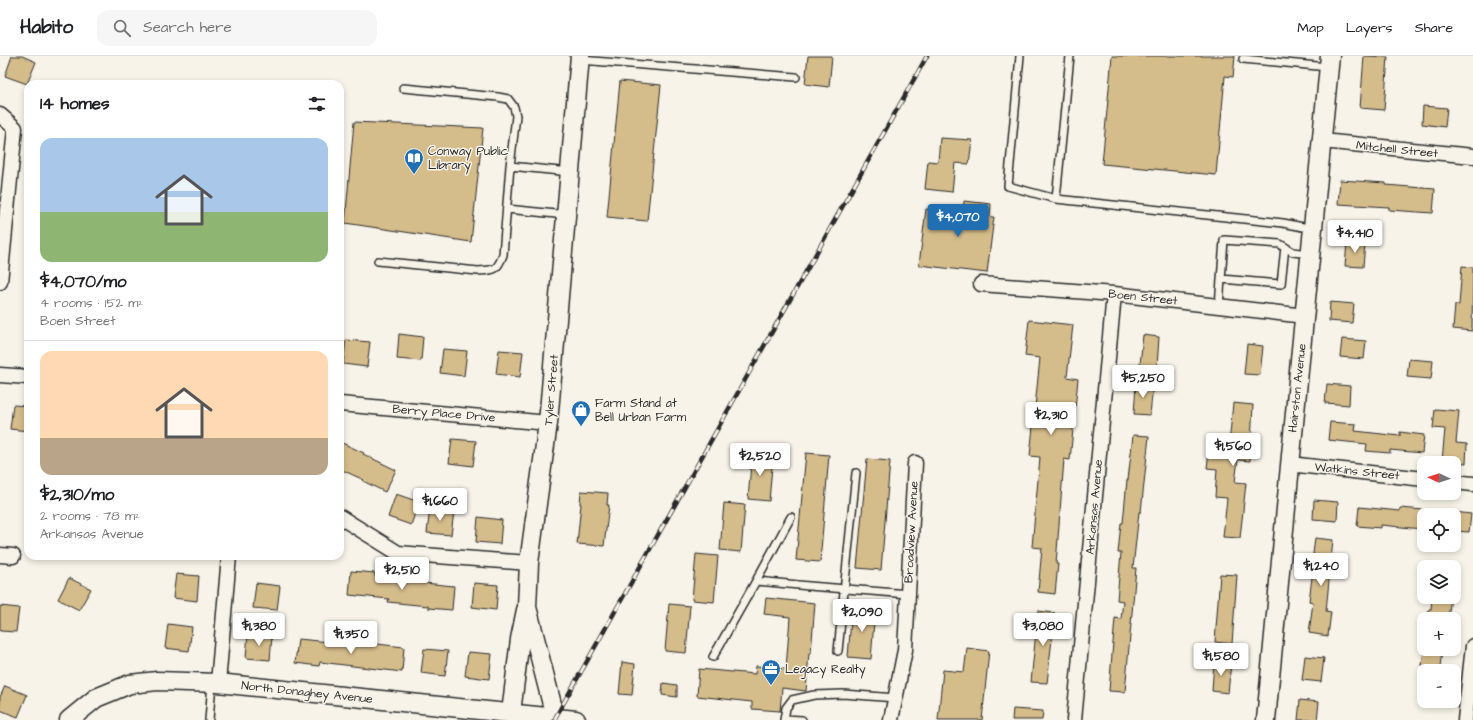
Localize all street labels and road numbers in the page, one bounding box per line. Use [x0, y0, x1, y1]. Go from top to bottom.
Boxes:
street label: Mitchell Street [1355, 137, 1439, 162]
street label: Boen Street [1107, 285, 1179, 310]
street label: Hairston Avenue [1284, 342, 1311, 433]
street label: Tyler Street [540, 354, 564, 426]
street label: Berry Place Drive [392, 401, 497, 428]
street label: Arkansas Avenue [1082, 458, 1107, 555]
street label: Watkins Street [1314, 459, 1400, 484]
street label: Broadview Avenue [900, 480, 923, 583]
street label: North Donaghey Avenue [240, 677, 374, 709]

